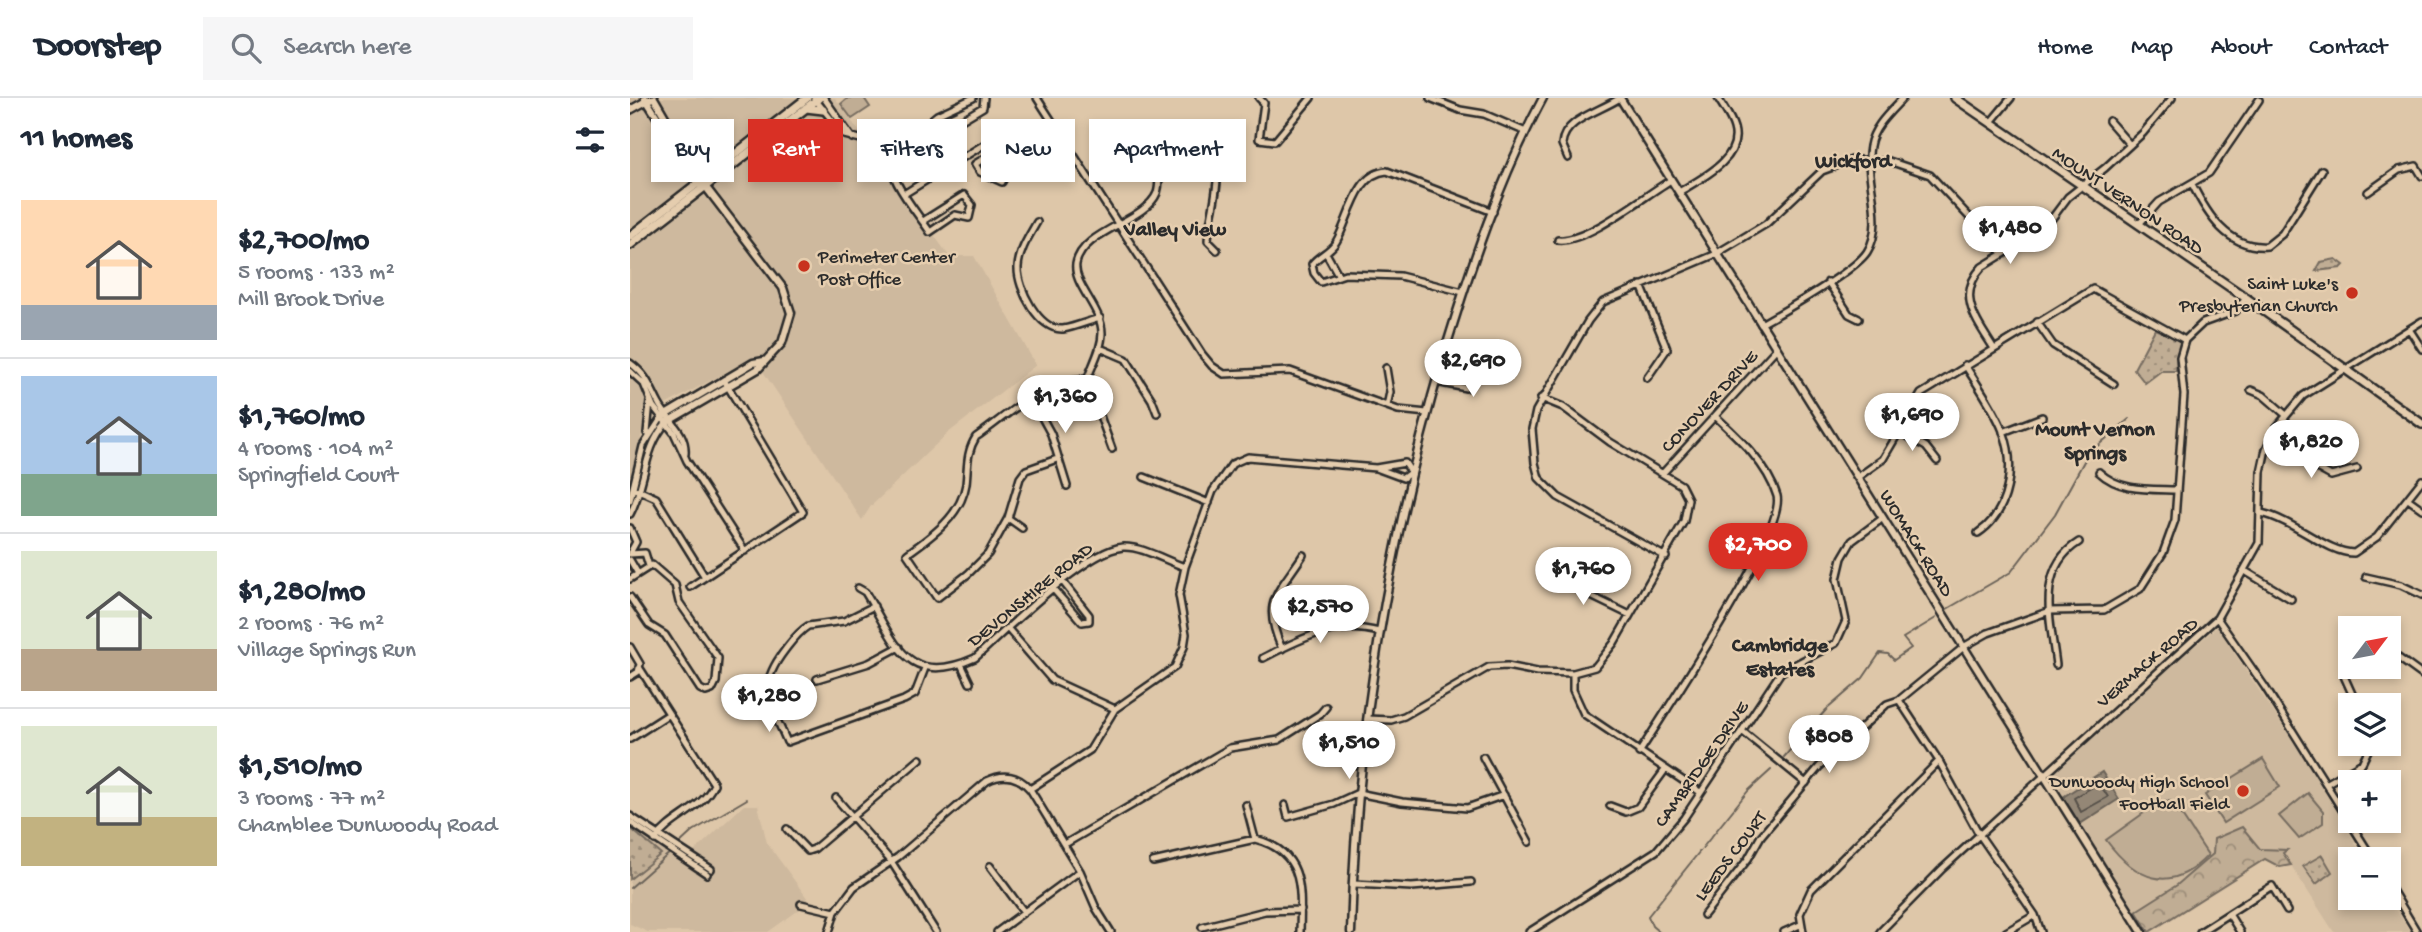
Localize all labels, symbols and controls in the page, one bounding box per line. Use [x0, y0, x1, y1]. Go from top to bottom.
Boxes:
search box [203, 17, 693, 80]
text: Doorstep [35, 29, 161, 67]
icon: search [227, 29, 265, 67]
text: Search here [283, 33, 411, 64]
text: Home [2037, 34, 2093, 63]
text: Map [2131, 34, 2173, 63]
text: About [2211, 34, 2271, 63]
text: Contact [2309, 34, 2387, 63]
chip: Buy [651, 119, 734, 182]
chip: Rent [748, 119, 843, 182]
chip: Filters [857, 119, 967, 182]
chip: New [981, 119, 1075, 182]
chip: Apartment [1089, 119, 1246, 182]
icon: filters [571, 121, 609, 159]
text: 11 homes [21, 123, 132, 158]
street label: MOUNT VERNON ROAD [2047, 143, 2208, 262]
district label: Wickford [1814, 151, 1894, 176]
pin: $1,480 [1953, 206, 2067, 266]
text: $1,480 [1978, 215, 2042, 242]
district label: Valley View [1123, 219, 1227, 244]
text: $2,700/mo [238, 225, 369, 260]
icon: home [77, 228, 161, 312]
place label: Perimeter Center Post Office [817, 247, 957, 292]
marker: Perimeter Center Post Office [796, 258, 812, 274]
text: 5 rooms · 133 m² [238, 260, 395, 287]
place label: Saint Luke's Presbyterian Church [2178, 274, 2339, 319]
marker: Saint Luke's Presbyterian Church [2344, 285, 2360, 301]
text: Mill Brook Drive [238, 287, 384, 314]
pin: $2,690 [1416, 340, 1530, 399]
street label: CONOVER DRIVE [1657, 346, 1765, 458]
text: $2,690 [1440, 348, 1506, 375]
pin: $1,360 [1008, 376, 1122, 435]
text: $1,360 [1033, 384, 1097, 411]
pin: $1,690 [1855, 394, 1969, 453]
text: $1,760/mo [238, 401, 365, 436]
text: $1,690 [1880, 402, 1944, 429]
icon: home [77, 404, 161, 488]
district label: Mount Vernon Springs [2035, 419, 2156, 468]
pin: $1,820 [2254, 420, 2368, 480]
text: $1,820 [2279, 429, 2343, 456]
text: 4 rooms · 104 m² [238, 436, 393, 463]
text: Springfield Court [238, 463, 398, 490]
street label: WOMACK ROAD [1873, 486, 1957, 602]
pin: $2,700 [1701, 524, 1815, 583]
text: $2,700 [1725, 532, 1791, 559]
street label: DEVONSHIRE ROAD [963, 538, 1099, 654]
pin: $1,760 [1526, 547, 1640, 607]
text: $1,760 [1551, 556, 1615, 583]
text: $1,280/mo [238, 576, 365, 611]
icon: home [77, 579, 161, 663]
pin: $2,570 [1263, 586, 1377, 645]
text: $2,570 [1287, 594, 1353, 621]
text: 2 rooms · 76 m² [238, 611, 384, 638]
street label: VERMACK ROAD [2092, 613, 2204, 715]
north arrow [2338, 616, 2401, 679]
map controls [2338, 616, 2401, 910]
district label: Cambridge Estates [1731, 635, 1829, 684]
text: Village Springs Run [238, 638, 416, 665]
pin: $1,280 [712, 674, 826, 734]
text: $1,280 [737, 683, 801, 710]
button: layers [2338, 693, 2401, 756]
street label: CAMBRIDGE DRIVE [1651, 696, 1756, 833]
pin: $808 [1788, 716, 1870, 775]
pin: $1,510 [1292, 722, 1406, 781]
text: $808 [1805, 724, 1853, 751]
text: $1,510 [1318, 730, 1380, 757]
text: $1,510/mo [238, 751, 362, 786]
icon: home [77, 754, 161, 838]
button: + [2338, 770, 2401, 833]
place label: Dunwoody High School Football Field [2047, 772, 2231, 817]
marker: Dunwoody High School Football Field [2235, 783, 2251, 799]
text: 3 rooms · 77 m² [238, 786, 385, 813]
street label: LEEDS COURT [1691, 807, 1773, 906]
text: Chamblee Dunwoody Road [238, 813, 497, 840]
button: − [2338, 847, 2401, 910]

